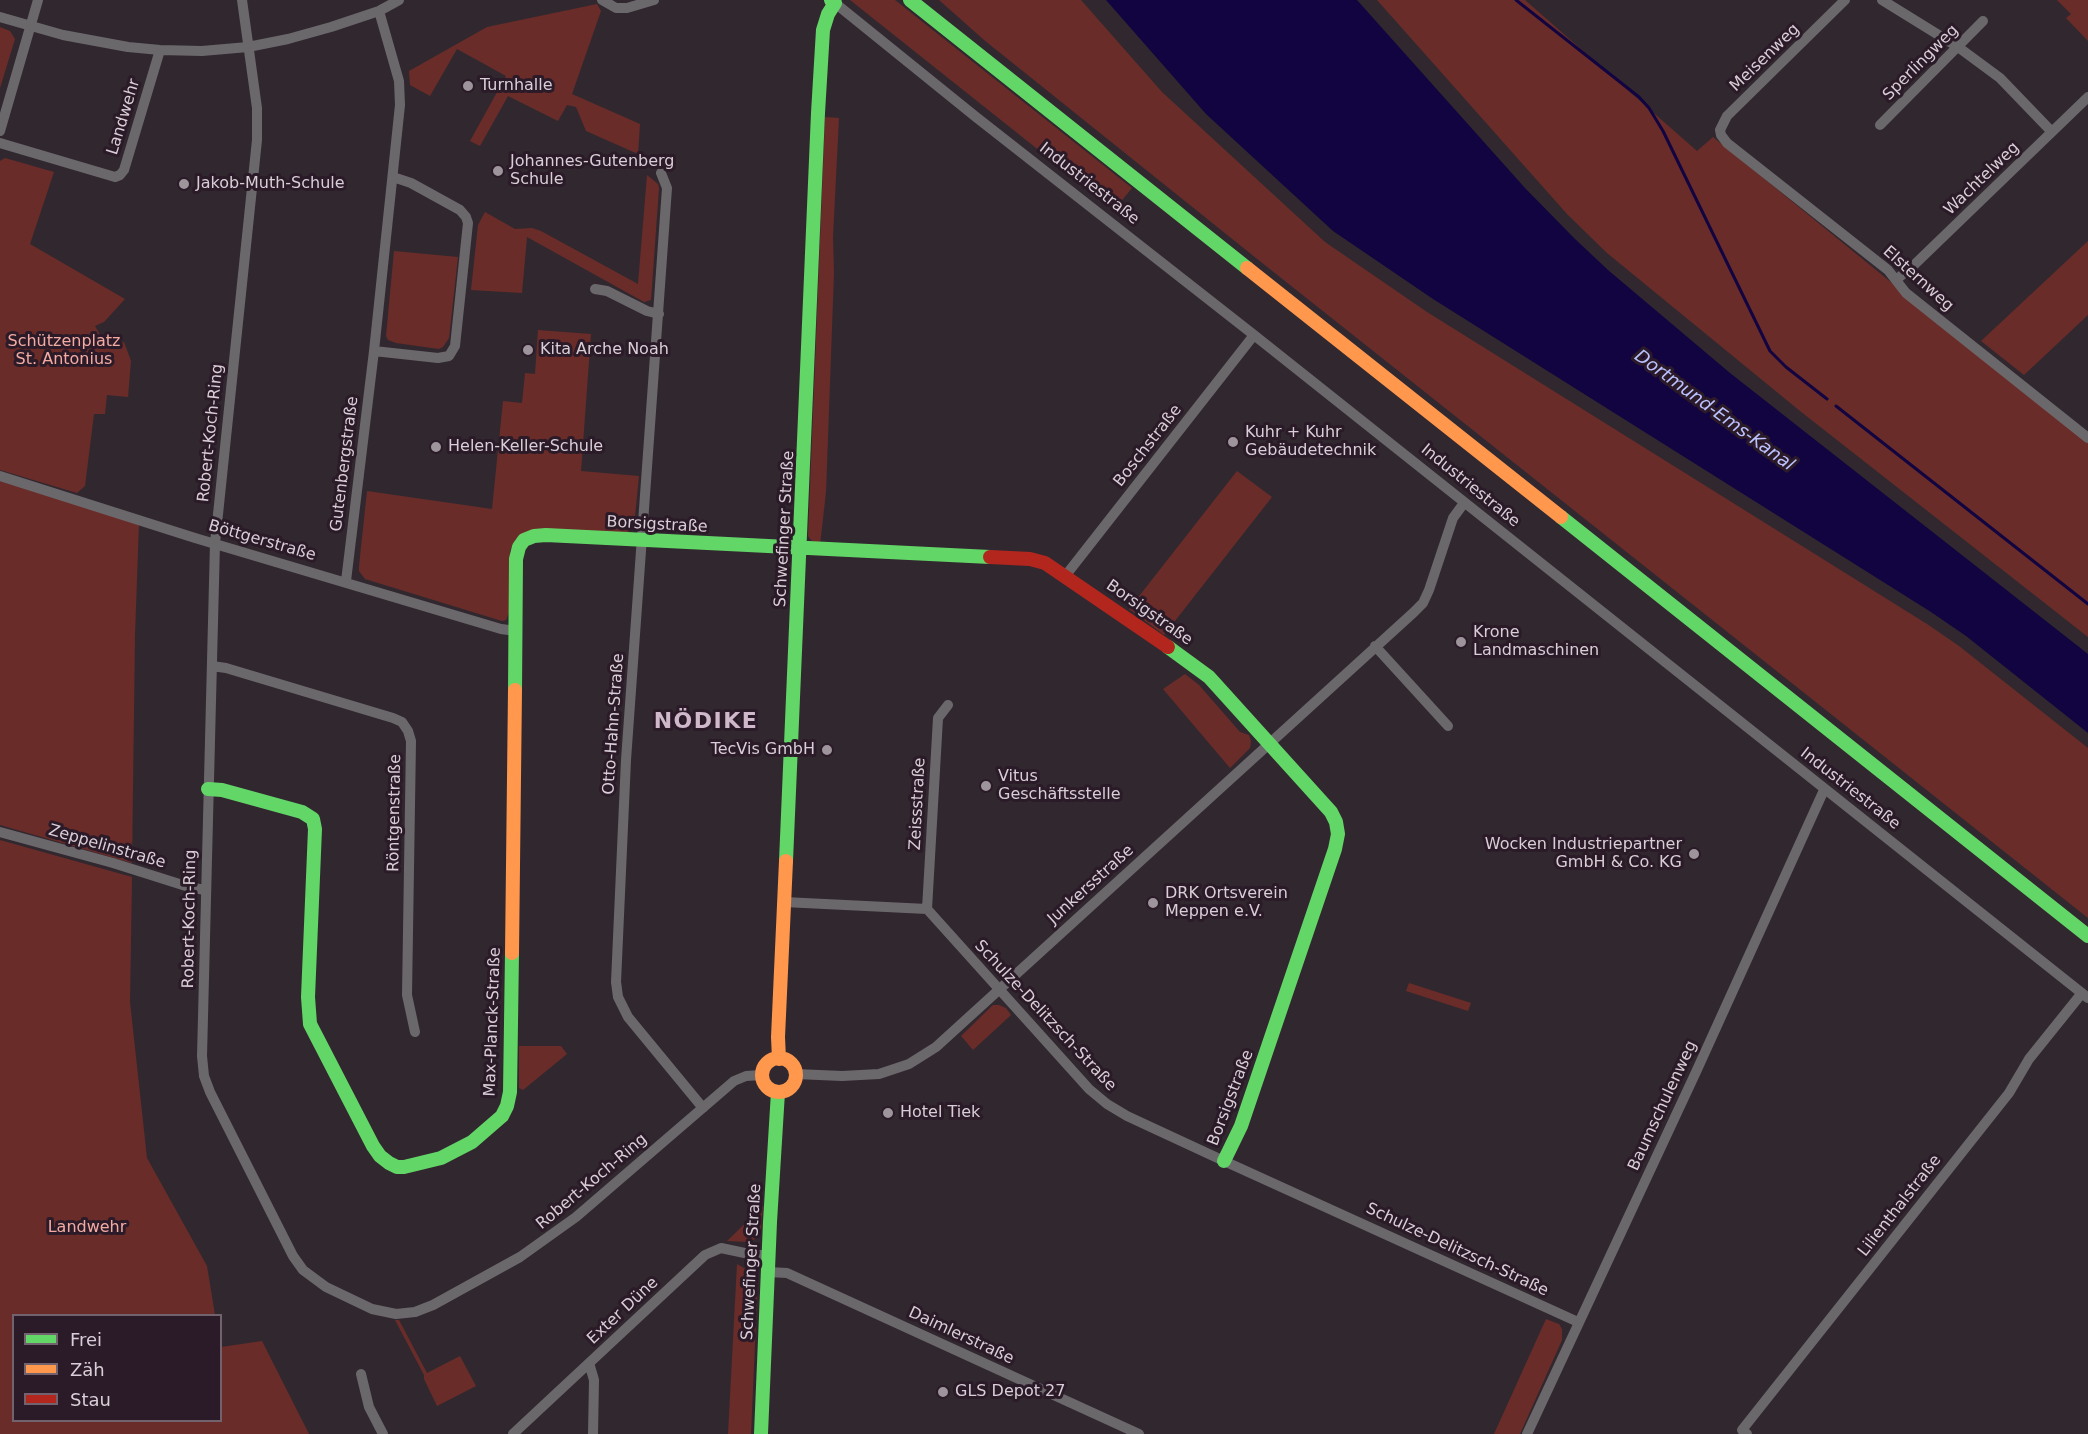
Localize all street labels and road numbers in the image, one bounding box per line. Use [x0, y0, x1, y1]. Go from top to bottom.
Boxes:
street label: Meisenweg [1726, 20, 1804, 96]
street label: Sperlingweg [1879, 21, 1963, 105]
street label: Landwehr [103, 77, 145, 157]
street label: Wachtelweg [1940, 138, 2024, 220]
street label: Industriestraße [1035, 139, 1143, 229]
street label: Elsternweg [1879, 242, 1957, 316]
street label: Robert-Koch-Ring [194, 363, 228, 503]
street label: Gutenbergstraße [327, 395, 363, 533]
street label: Boschstraße [1110, 401, 1186, 491]
street label: Industriestraße [1417, 440, 1523, 532]
street label: Schwefinger Straße [771, 450, 799, 608]
street label: Borsigstraße [606, 513, 708, 537]
street label: Böttgerstraße [206, 517, 318, 565]
street label: Borsigstraße [1102, 576, 1196, 650]
street label: Otto-Hahn-Straße [599, 653, 629, 795]
street label: Industriestraße [1796, 744, 1904, 834]
street label: Röntgenstraße [384, 754, 406, 872]
street label: Zeissstraße [906, 757, 930, 851]
street label: Zeppelinstraße [46, 821, 168, 873]
street label: Junkersstraße [1044, 841, 1138, 929]
street label: Robert-Koch-Ring [179, 849, 201, 989]
street label: Schulze-Delitzsch-Straße [970, 937, 1120, 1095]
street label: Max-Planck-Straße [481, 947, 505, 1097]
street label: Baumschulenweg [1624, 1038, 1702, 1174]
street label: Borsigstraße [1204, 1047, 1258, 1149]
street label: Robert-Koch-Ring [533, 1130, 651, 1234]
street label: Lilienthalstraße [1854, 1151, 1946, 1261]
street label: Schwefinger Straße [738, 1183, 766, 1341]
street label: Schulze-Delitzsch-Straße [1363, 1199, 1551, 1301]
street label: Exter Düne [584, 1273, 662, 1349]
street label: Daimlerstraße [905, 1303, 1017, 1369]

